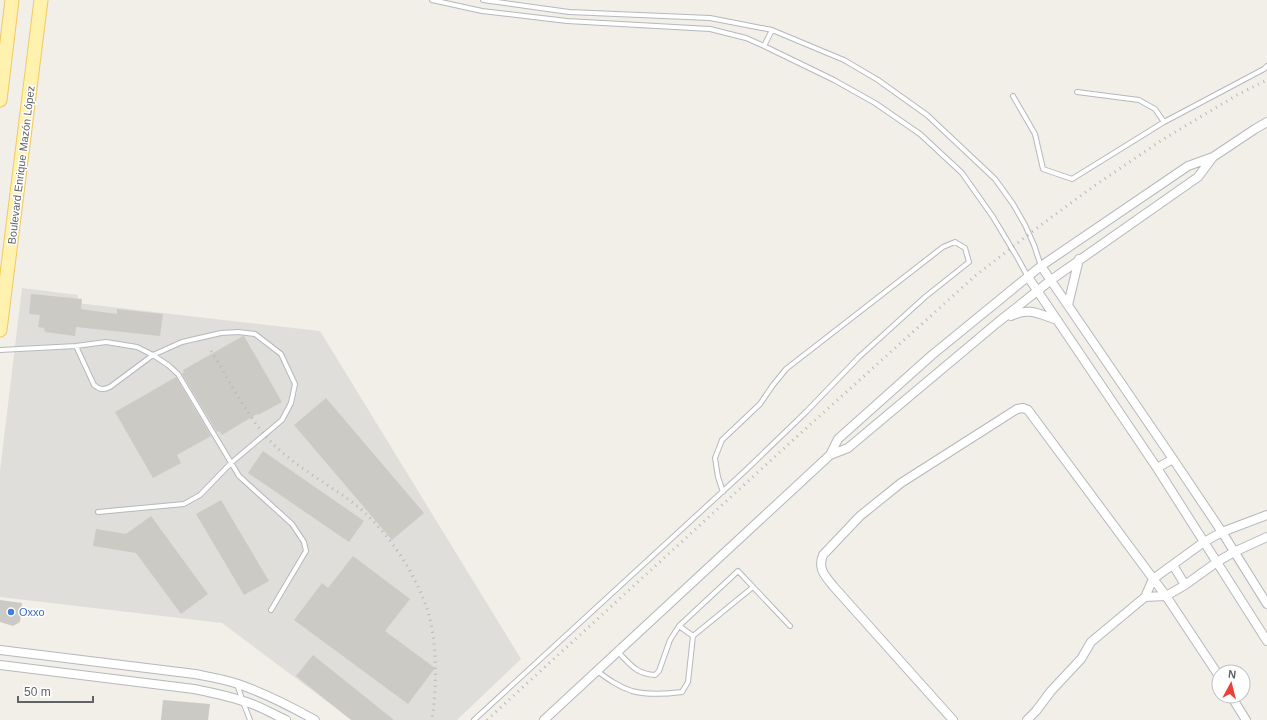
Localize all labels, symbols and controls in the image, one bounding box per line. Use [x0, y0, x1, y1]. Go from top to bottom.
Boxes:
street label: Boulevard Enrique Mazón López [5, 85, 37, 245]
place label: Oxxo [19, 606, 45, 618]
marker: Oxxo [6, 607, 16, 617]
north arrow [1211, 664, 1251, 704]
text: N [1228, 668, 1237, 681]
scale bar [18, 678, 93, 704]
text: 50 m [24, 685, 51, 699]

